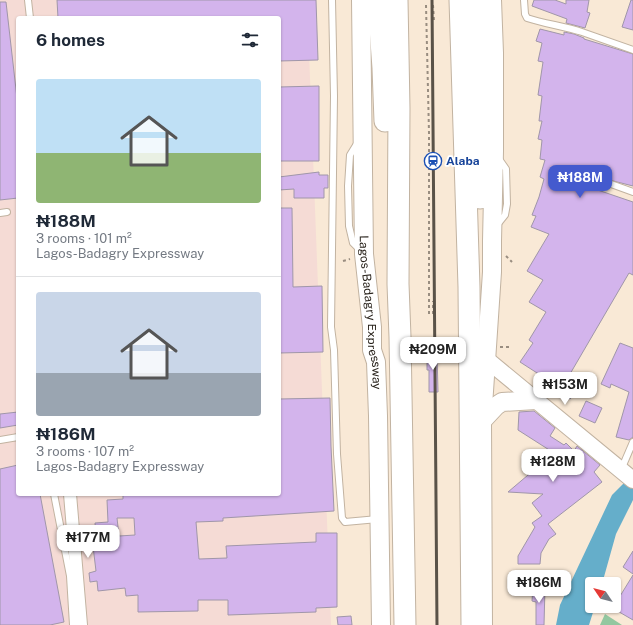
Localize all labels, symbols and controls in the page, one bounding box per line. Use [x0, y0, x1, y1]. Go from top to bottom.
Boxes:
icon: filters [239, 29, 261, 51]
text: 6 homes [36, 30, 105, 50]
icon: home [113, 105, 185, 177]
station icon: Alaba [423, 151, 443, 171]
place label: Alaba [446, 154, 480, 168]
pin: ₦188M [552, 165, 608, 199]
text: ₦188M [557, 170, 603, 185]
text: ₦188M [36, 211, 96, 231]
text: 3 rooms · 101 m² [36, 231, 132, 246]
street label: Lagos-Badagry Expressway [357, 235, 384, 390]
text: Lagos-Badagry Expressway [36, 246, 204, 261]
icon: home [113, 318, 185, 390]
pin: ₦209M [405, 337, 461, 371]
text: ₦209M [409, 342, 457, 357]
pin: ₦153M [537, 372, 593, 406]
text: ₦153M [542, 377, 588, 392]
text: ₦186M [36, 424, 96, 444]
text: 3 rooms · 107 m² [36, 444, 134, 459]
pin: ₦128M [525, 449, 581, 483]
text: ₦128M [530, 454, 576, 469]
text: Lagos-Badagry Expressway [36, 459, 204, 474]
pin: ₦177M [60, 525, 116, 559]
text: ₦177M [66, 530, 110, 545]
pin: ₦186M [511, 570, 567, 604]
text: ₦186M [516, 575, 562, 590]
north arrow [585, 577, 621, 613]
map controls [585, 577, 621, 613]

